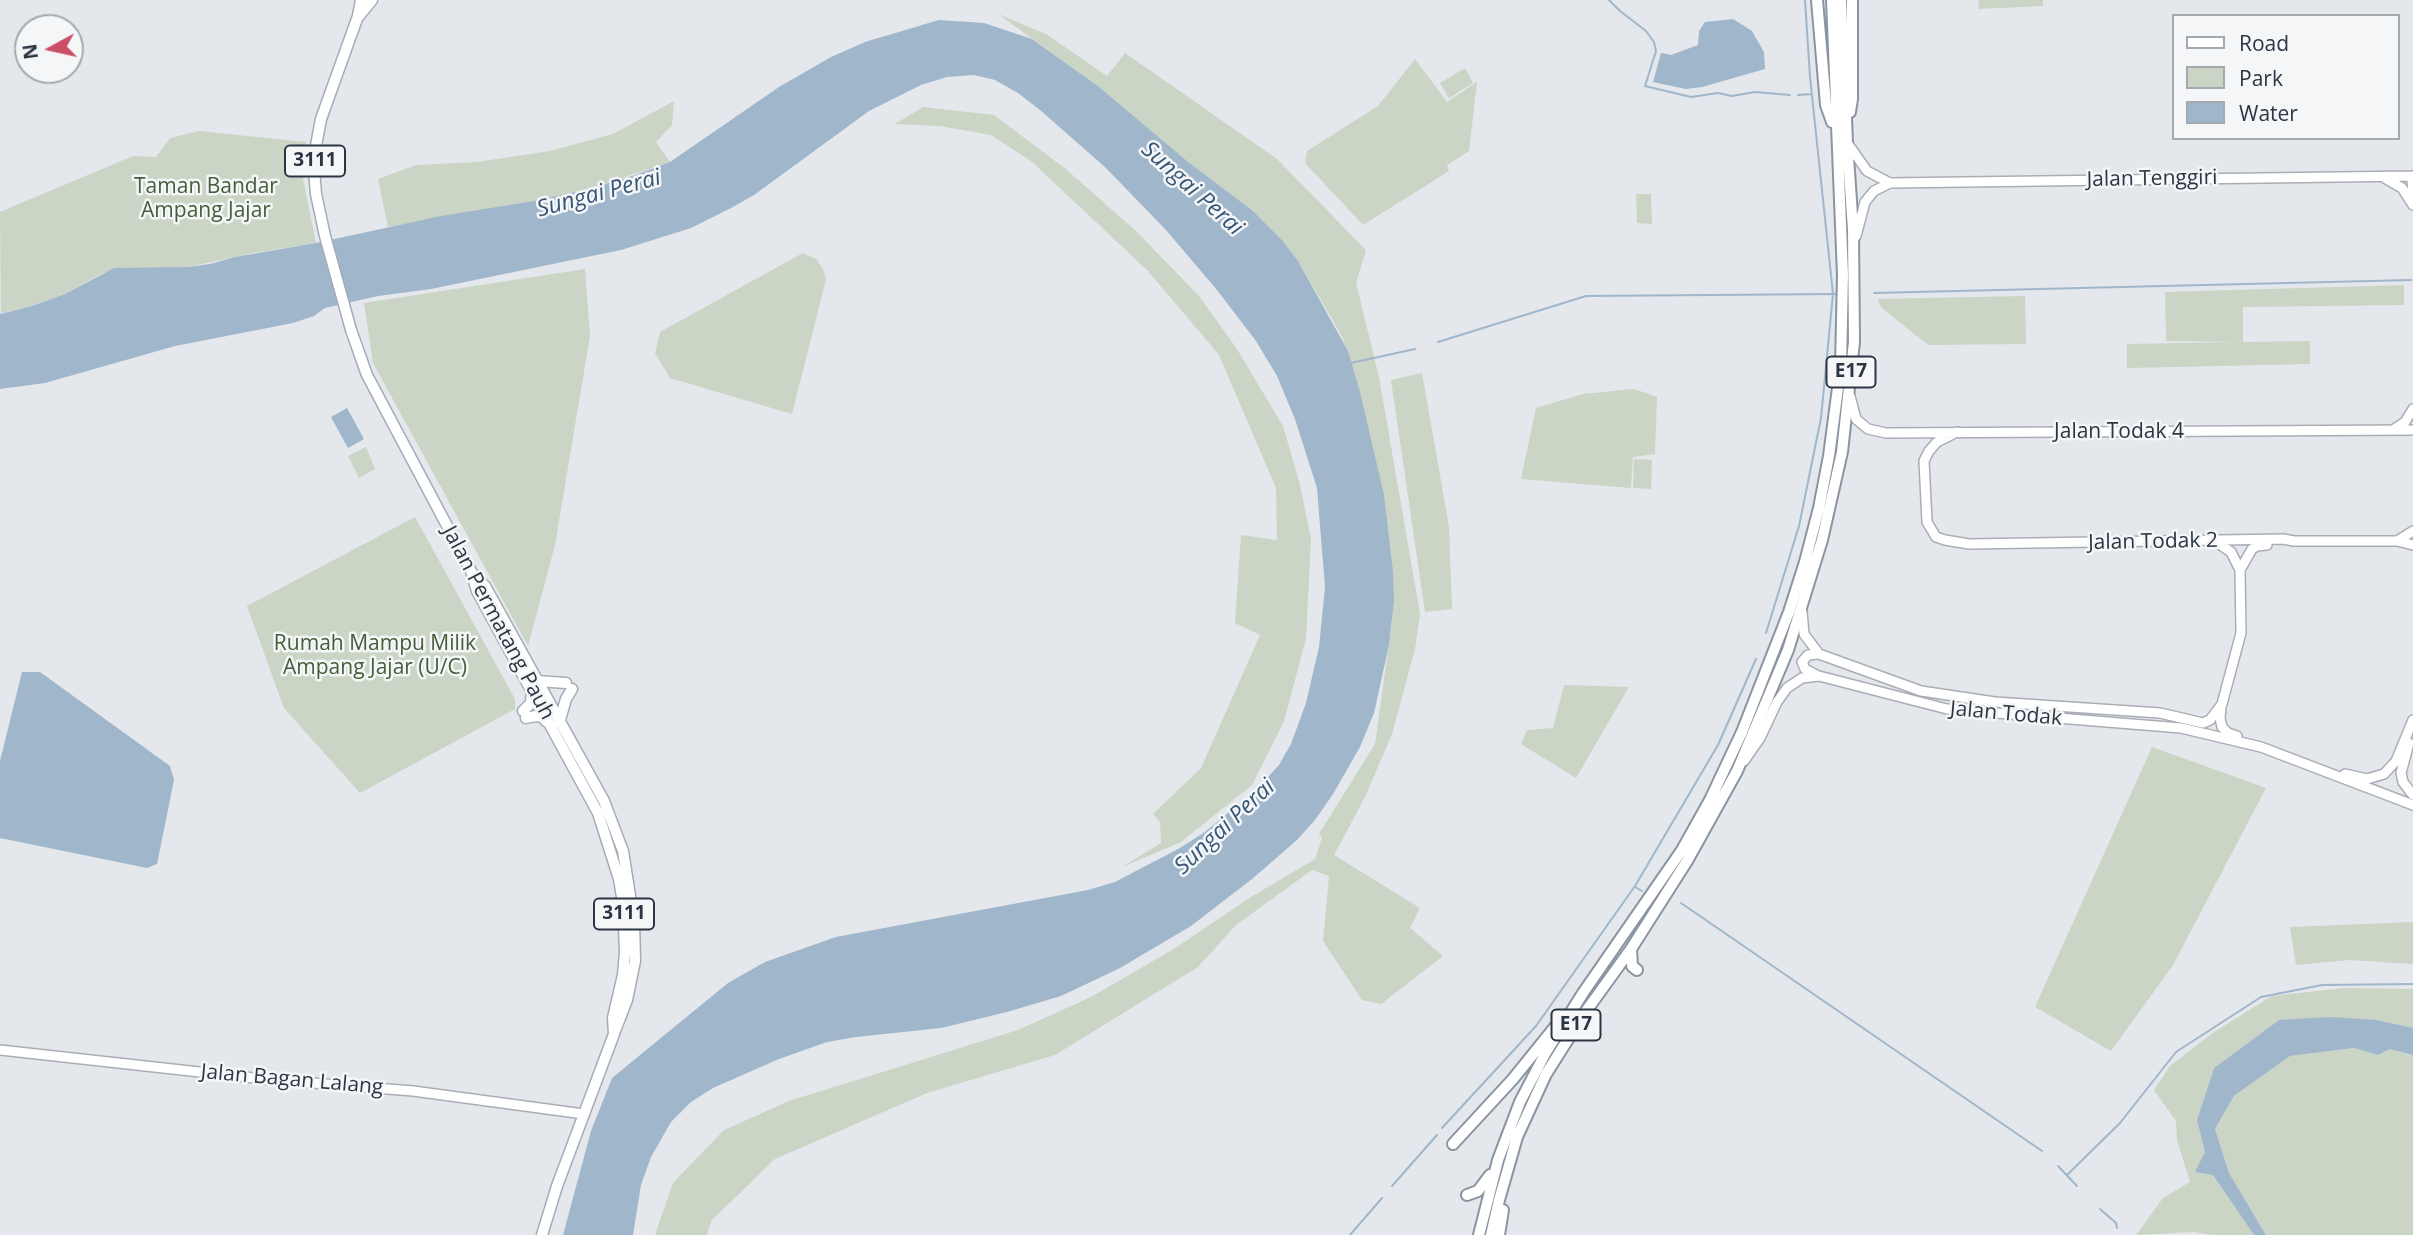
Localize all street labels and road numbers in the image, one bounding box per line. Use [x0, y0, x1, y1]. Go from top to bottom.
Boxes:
road number: 3111 [285, 146, 345, 176]
street label: Jalan Tenggiri [2086, 165, 2218, 193]
road number: E17 [1826, 356, 1876, 388]
street label: Jalan Todak 4 [2054, 419, 2184, 445]
street label: Jalan Permatang Pauh [436, 522, 560, 724]
street label: Jalan Todak 2 [2088, 528, 2218, 556]
street label: Jalan Todak [1949, 697, 2063, 731]
road number: 3111 [594, 898, 654, 930]
road number: E17 [1552, 1009, 1600, 1040]
street label: Jalan Bagan Lalang [200, 1059, 384, 1101]

